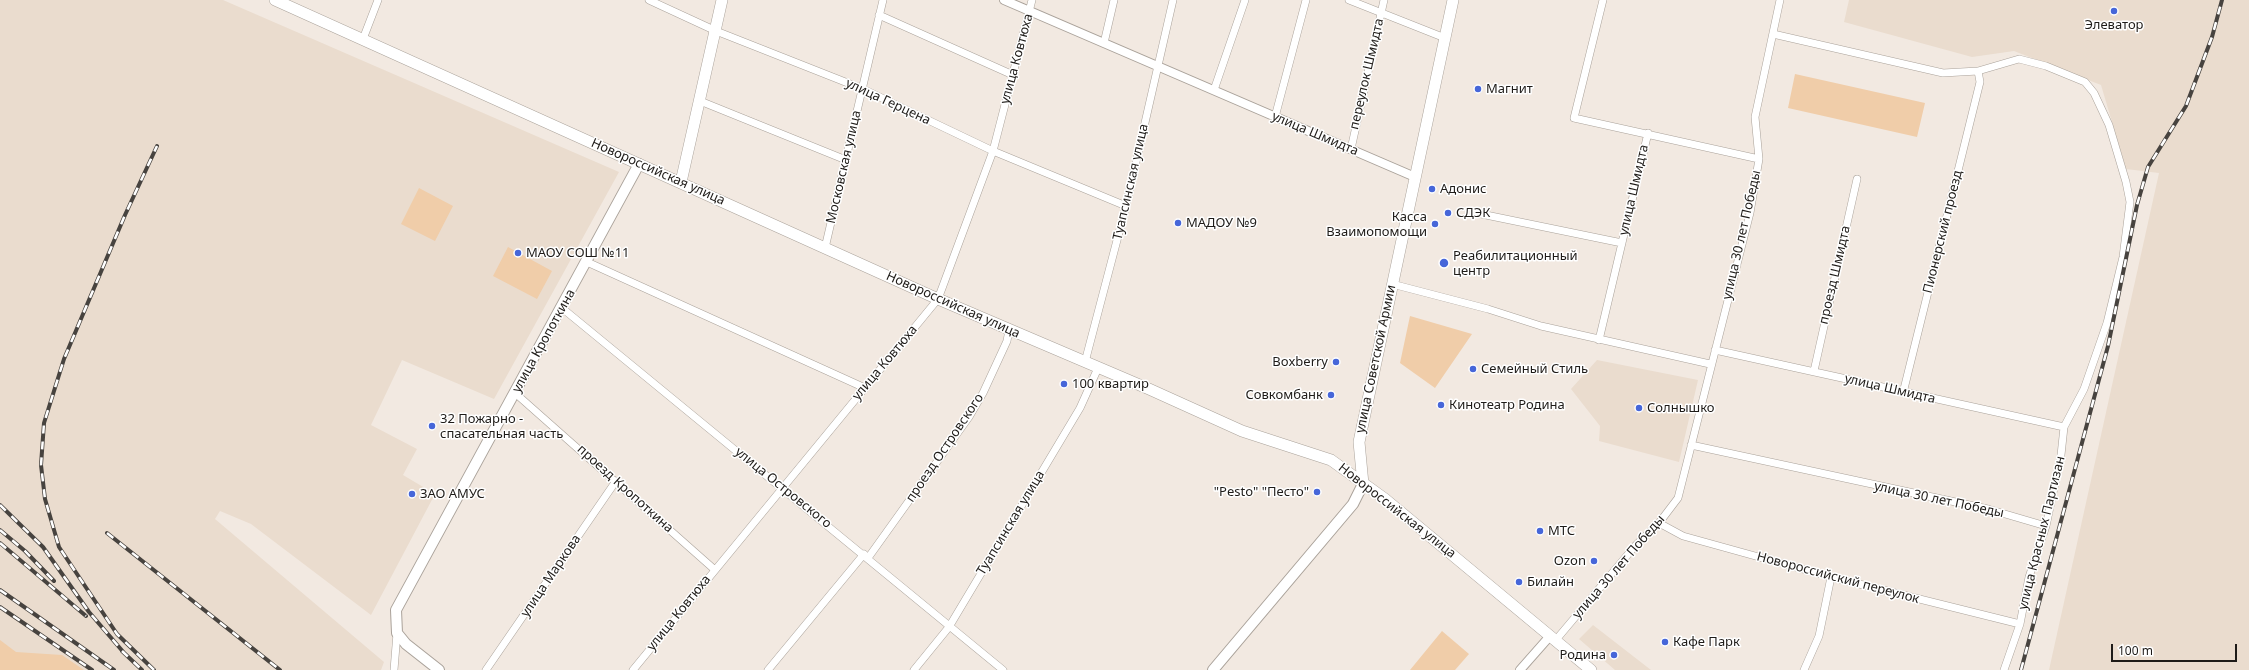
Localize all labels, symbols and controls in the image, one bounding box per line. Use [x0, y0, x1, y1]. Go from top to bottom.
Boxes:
marker: Элеватор [2109, 6, 2119, 16]
street label: улица Ковтюха [997, 12, 1037, 106]
street label: переулок Шмидта [1347, 17, 1387, 131]
place label: Элеватор [2084, 17, 2144, 33]
street label: улица Герцена [843, 76, 933, 128]
place label: Магнит [1486, 81, 1533, 97]
marker: Магнит [1473, 84, 1483, 94]
street label: Московская улица [823, 109, 865, 225]
street label: улица Шмидта [1269, 109, 1361, 159]
street label: Туапсинская улица [1110, 122, 1152, 242]
street label: Новороссийская улица [589, 135, 727, 209]
street label: улица Шмидта [1616, 143, 1652, 237]
street label: улица 30 лет Победы [1720, 169, 1764, 301]
street label: Пионерский проезд [1920, 169, 1966, 295]
place label: Адонис [1440, 181, 1486, 197]
marker: Адонис [1427, 184, 1437, 194]
place label: СДЭК [1456, 205, 1490, 221]
marker: СДЭК [1443, 208, 1453, 218]
place label: Касса Взаимопомощи [1326, 209, 1427, 240]
place label: МАДОУ №9 [1186, 215, 1257, 231]
marker: МАДОУ №9 [1173, 218, 1183, 228]
marker: Касса Взаимопомощи [1430, 219, 1440, 229]
street label: проезд Шмидта [1816, 224, 1854, 326]
place label: МАОУ СОШ №11 [526, 245, 630, 261]
marker: МАОУ СОШ №11 [513, 248, 523, 258]
place label: Реабилитационный центр [1453, 248, 1578, 279]
marker: Реабилитационный центр [1438, 257, 1450, 269]
street label: Новороссийская улица [884, 268, 1022, 342]
street label: улица Советской Армии [1353, 283, 1399, 435]
street label: улица Кропоткина [509, 287, 579, 395]
street label: улица Ковтюха [849, 322, 921, 404]
place label: Boxberry [1272, 354, 1328, 370]
marker: Boxberry [1331, 357, 1341, 367]
place label: Семейный Стиль [1481, 361, 1588, 377]
marker: Семейный Стиль [1468, 364, 1478, 374]
street label: улица Шмидта [1843, 371, 1937, 407]
place label: 100 квартир [1072, 376, 1149, 392]
marker: 100 квартир [1059, 379, 1069, 389]
place label: Совкомбанк [1245, 387, 1323, 403]
marker: Совкомбанк [1326, 390, 1336, 400]
street label: проезд Островского [903, 391, 987, 505]
place label: Кинотеатр Родина [1449, 397, 1565, 413]
marker: Кинотеатр Родина [1436, 400, 1446, 410]
place label: Солнышко [1647, 400, 1715, 416]
marker: Солнышко [1634, 403, 1644, 413]
place label: 32 Пожарно - спасательная часть [440, 411, 563, 442]
marker: 32 Пожарно - спасательная часть [427, 421, 437, 431]
street label: проезд Кропоткина [574, 442, 676, 536]
street label: улица Островского [732, 444, 834, 532]
street label: улица Красных Партизан [2015, 454, 2069, 612]
street label: Новороссийская улица [1335, 460, 1459, 562]
street label: Туапсинская улица [974, 468, 1048, 578]
street label: улица 30 лет Победы [1873, 479, 2005, 521]
place label: "Pesto" "Песто" [1214, 484, 1309, 500]
place label: ЗАО АМУС [420, 486, 485, 502]
marker: "Pesto" "Песто" [1312, 487, 1322, 497]
marker: ЗАО АМУС [407, 489, 417, 499]
street label: улица 30 лет Победы [1570, 512, 1668, 622]
place label: МТС [1548, 523, 1575, 539]
marker: МТС [1535, 526, 1545, 536]
street label: улица Маркова [518, 532, 584, 620]
street label: Новороссийский переулок [1755, 549, 1921, 607]
place label: Ozon [1554, 553, 1586, 569]
marker: Ozon [1589, 556, 1599, 566]
street label: улица Ковтюха [644, 572, 714, 654]
place label: Билайн [1527, 574, 1574, 590]
marker: Билайн [1514, 577, 1524, 587]
place label: Кафе Парк [1673, 634, 1740, 650]
scale bar [2113, 636, 2239, 662]
marker: Кафе Парк [1660, 637, 1670, 647]
text: 100 m [2118, 642, 2153, 659]
place label: Родина [1559, 647, 1606, 663]
marker: Родина [1609, 650, 1619, 660]

